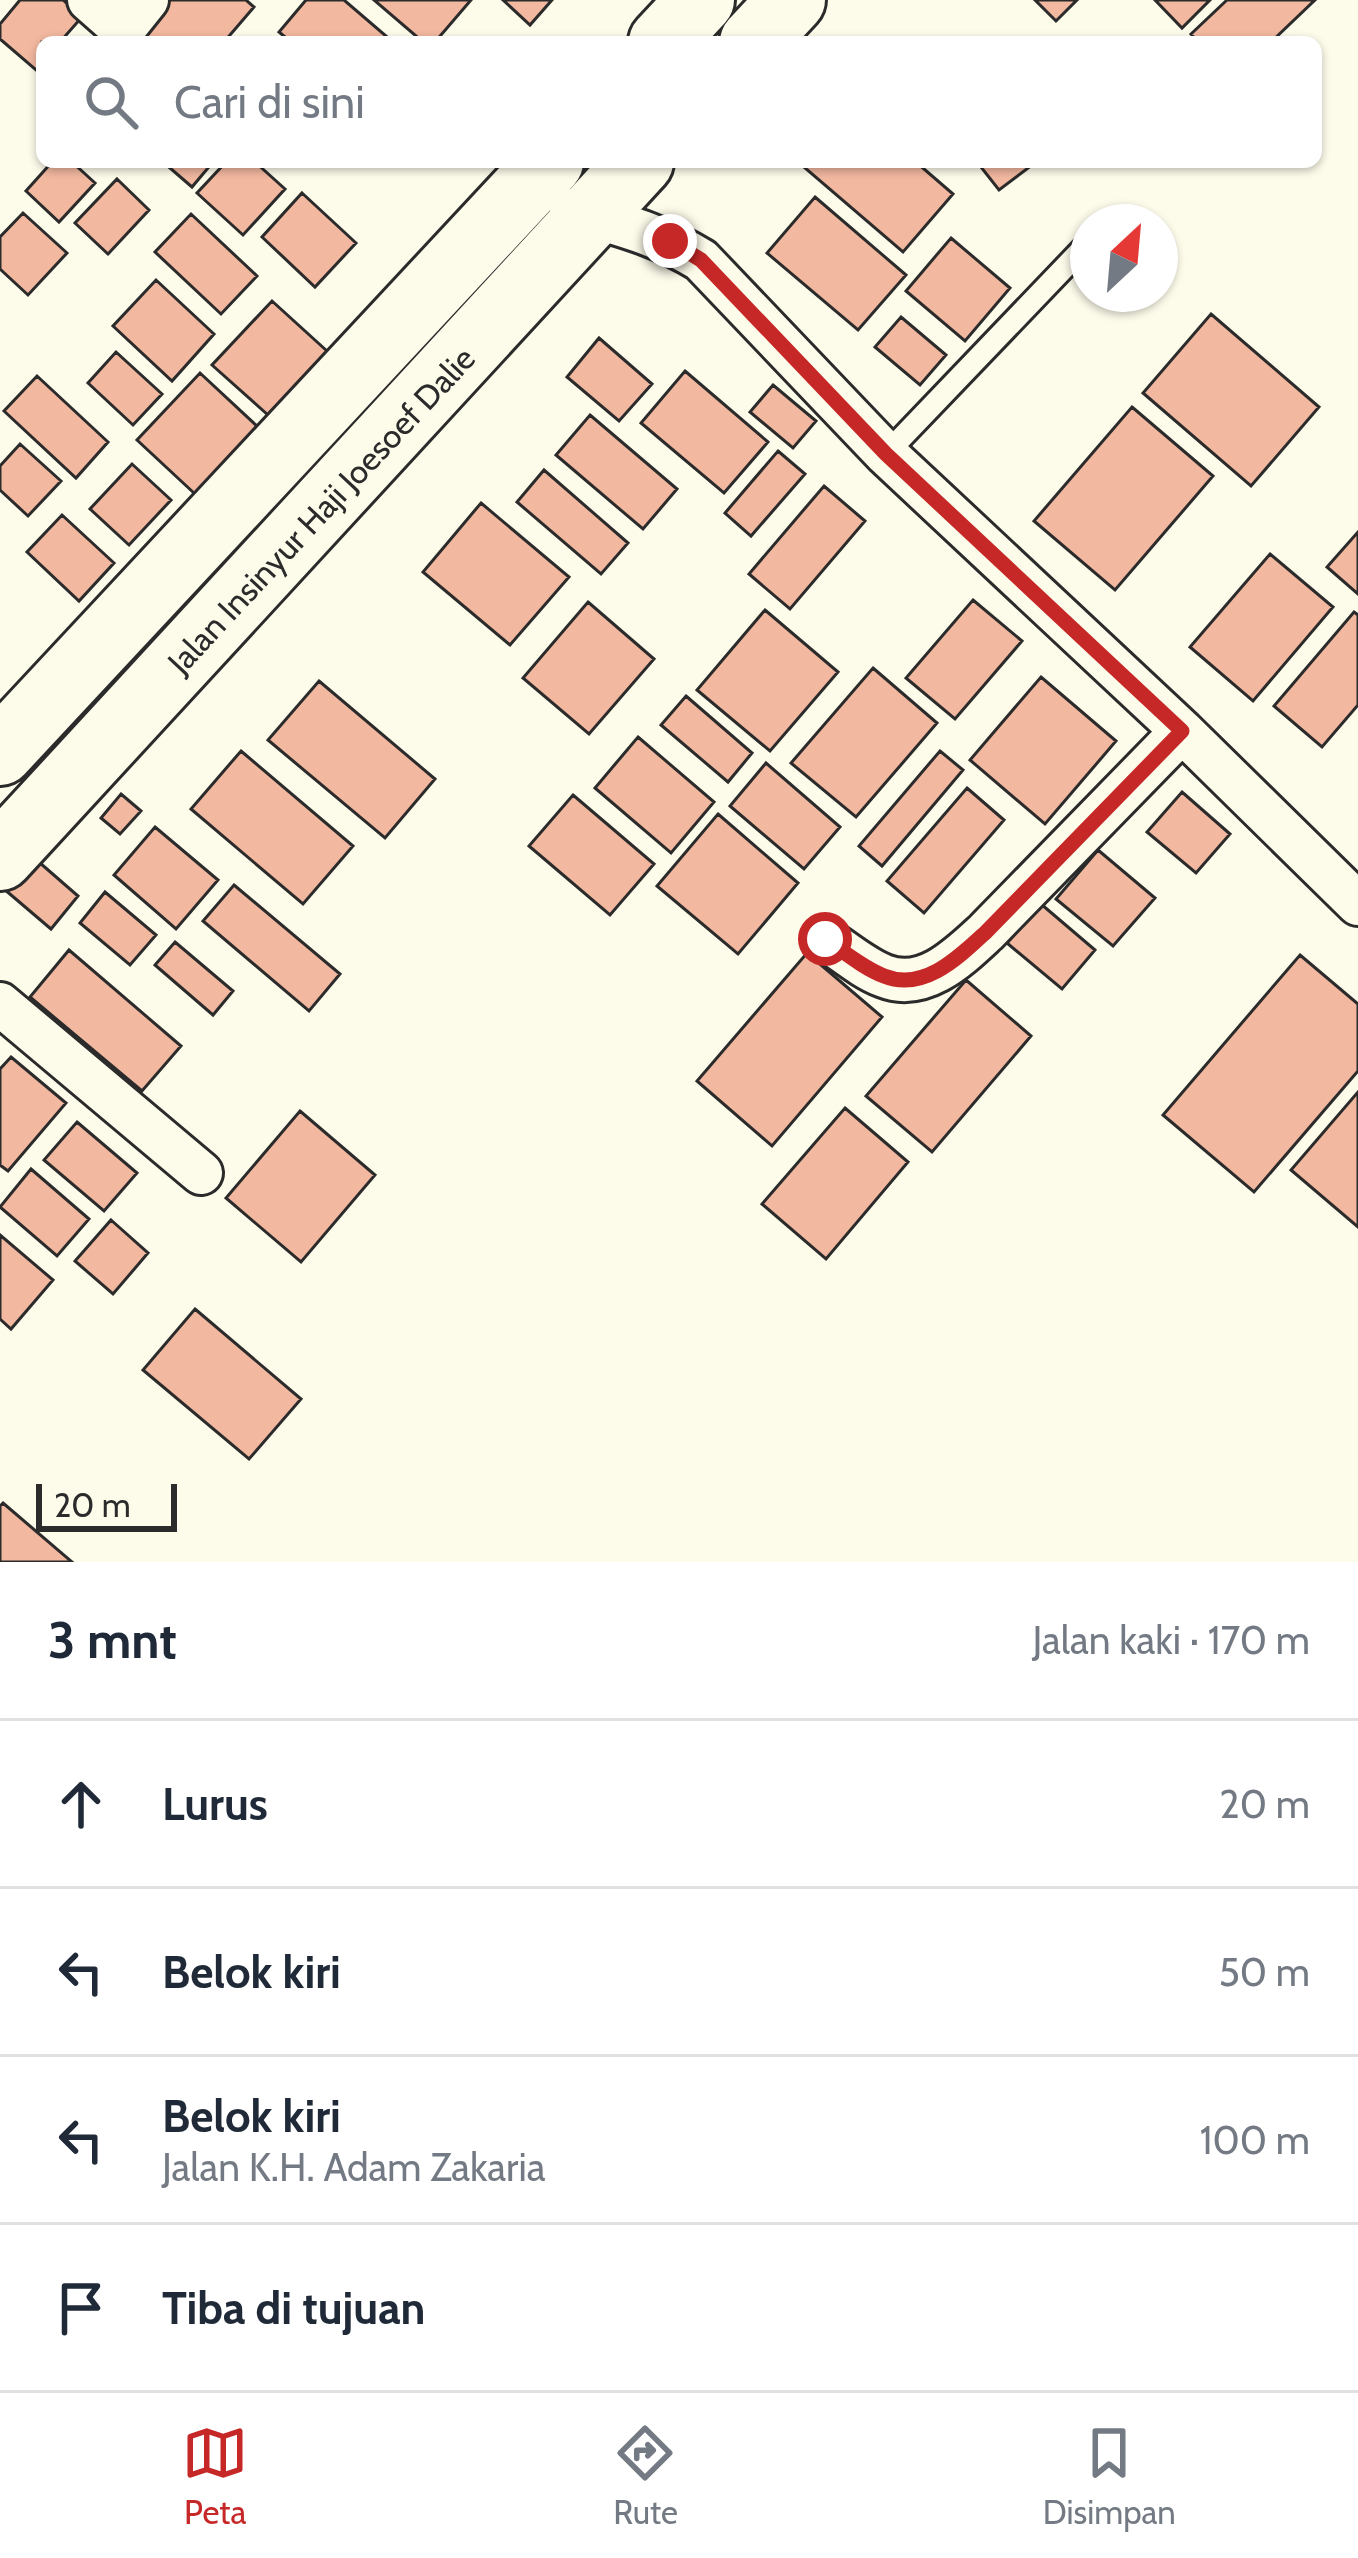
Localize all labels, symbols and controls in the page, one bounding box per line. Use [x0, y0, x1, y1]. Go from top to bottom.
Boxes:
search box [36, 36, 1322, 168]
icon: search [78, 69, 144, 135]
text: Cari di sini [174, 75, 365, 129]
north arrow [1070, 204, 1178, 312]
route end [643, 214, 697, 268]
street label: Jalan Insinyur Haji Joesoef Dalie [158, 338, 483, 682]
route start [798, 912, 852, 966]
scale bar [36, 1478, 177, 1531]
text: 20 m [54, 1485, 131, 1525]
text: 3 mnt [48, 1609, 177, 1671]
text: Jalan kaki · 170 m [1032, 1616, 1310, 1664]
icon: ahead [48, 1771, 114, 1837]
text: Lurus [162, 1777, 268, 1831]
text: 20 m [1219, 1780, 1310, 1828]
icon: left [48, 1939, 114, 2005]
text: Belok kiri [162, 1945, 341, 1999]
text: 50 m [1219, 1948, 1310, 1996]
text: Belok kiri [162, 2089, 341, 2143]
icon: left [48, 2107, 114, 2173]
text: 100 m [1200, 2116, 1310, 2164]
text: Jalan K.H. Adam Zakaria [162, 2143, 545, 2191]
icon: arrive [48, 2275, 114, 2341]
text: Tiba di tujuan [162, 2281, 425, 2335]
tab: Peta [182, 2420, 248, 2532]
tab: Rute [612, 2420, 678, 2532]
tab: Disimpan [1043, 2420, 1176, 2532]

